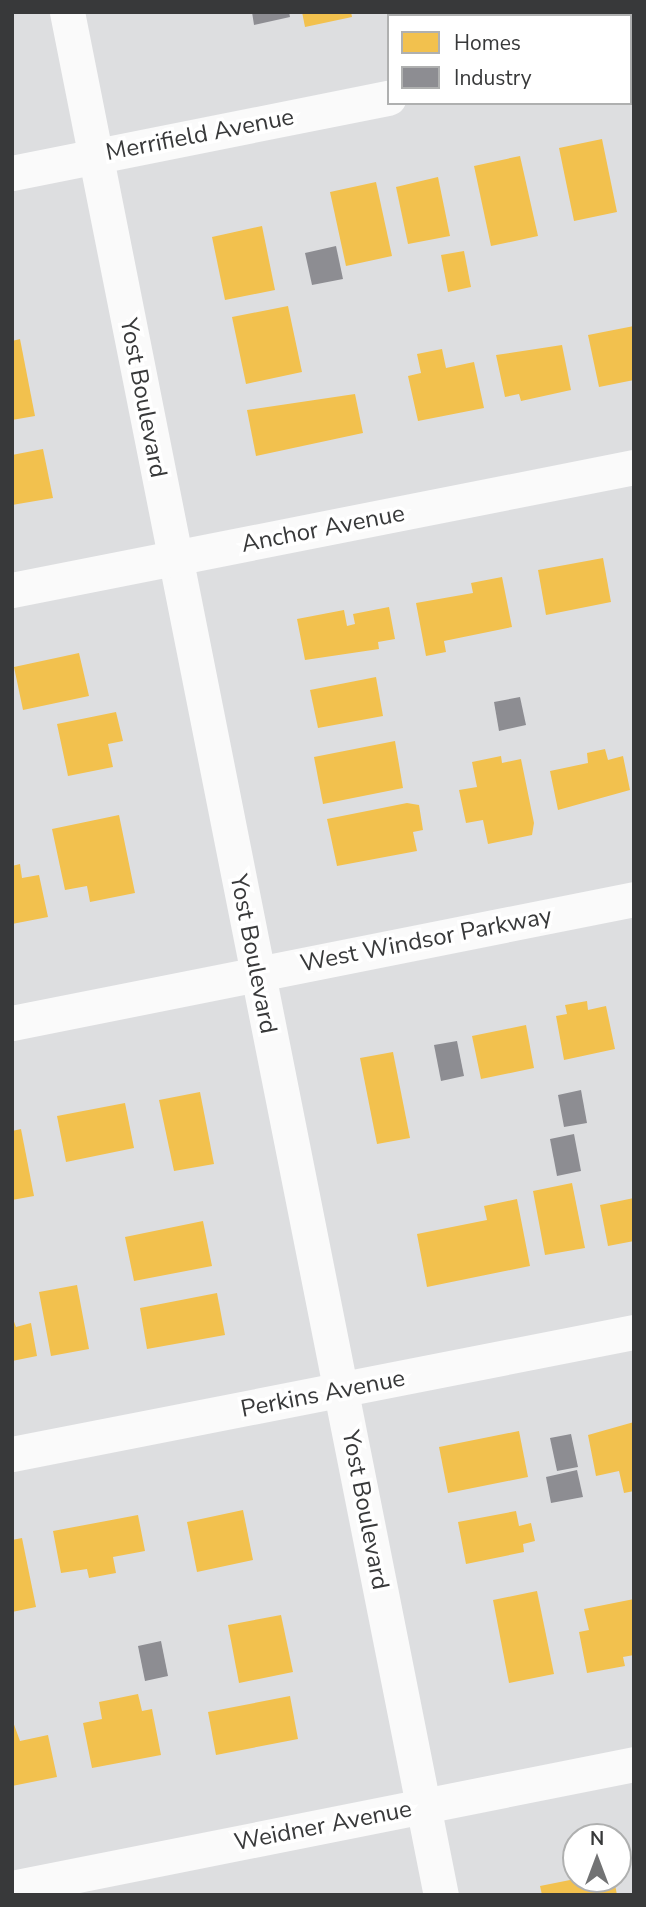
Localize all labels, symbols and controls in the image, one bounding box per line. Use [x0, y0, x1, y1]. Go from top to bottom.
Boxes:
legend [387, 14, 632, 105]
text: Homes [454, 29, 521, 57]
text: Industry [454, 64, 532, 92]
street label: Merrifield Avenue [103, 103, 297, 167]
street label: Yost Boulevard [113, 316, 173, 480]
street label: Anchor Avenue [239, 499, 407, 559]
street label: Yost Boulevard [223, 872, 283, 1036]
street label: West Windsor Parkway [298, 901, 554, 979]
street label: Perkins Avenue [238, 1364, 408, 1424]
street label: Yost Boulevard [335, 1428, 395, 1592]
street label: Weidner Avenue [232, 1795, 414, 1857]
north arrow [562, 1823, 632, 1893]
text: N [590, 1826, 604, 1852]

